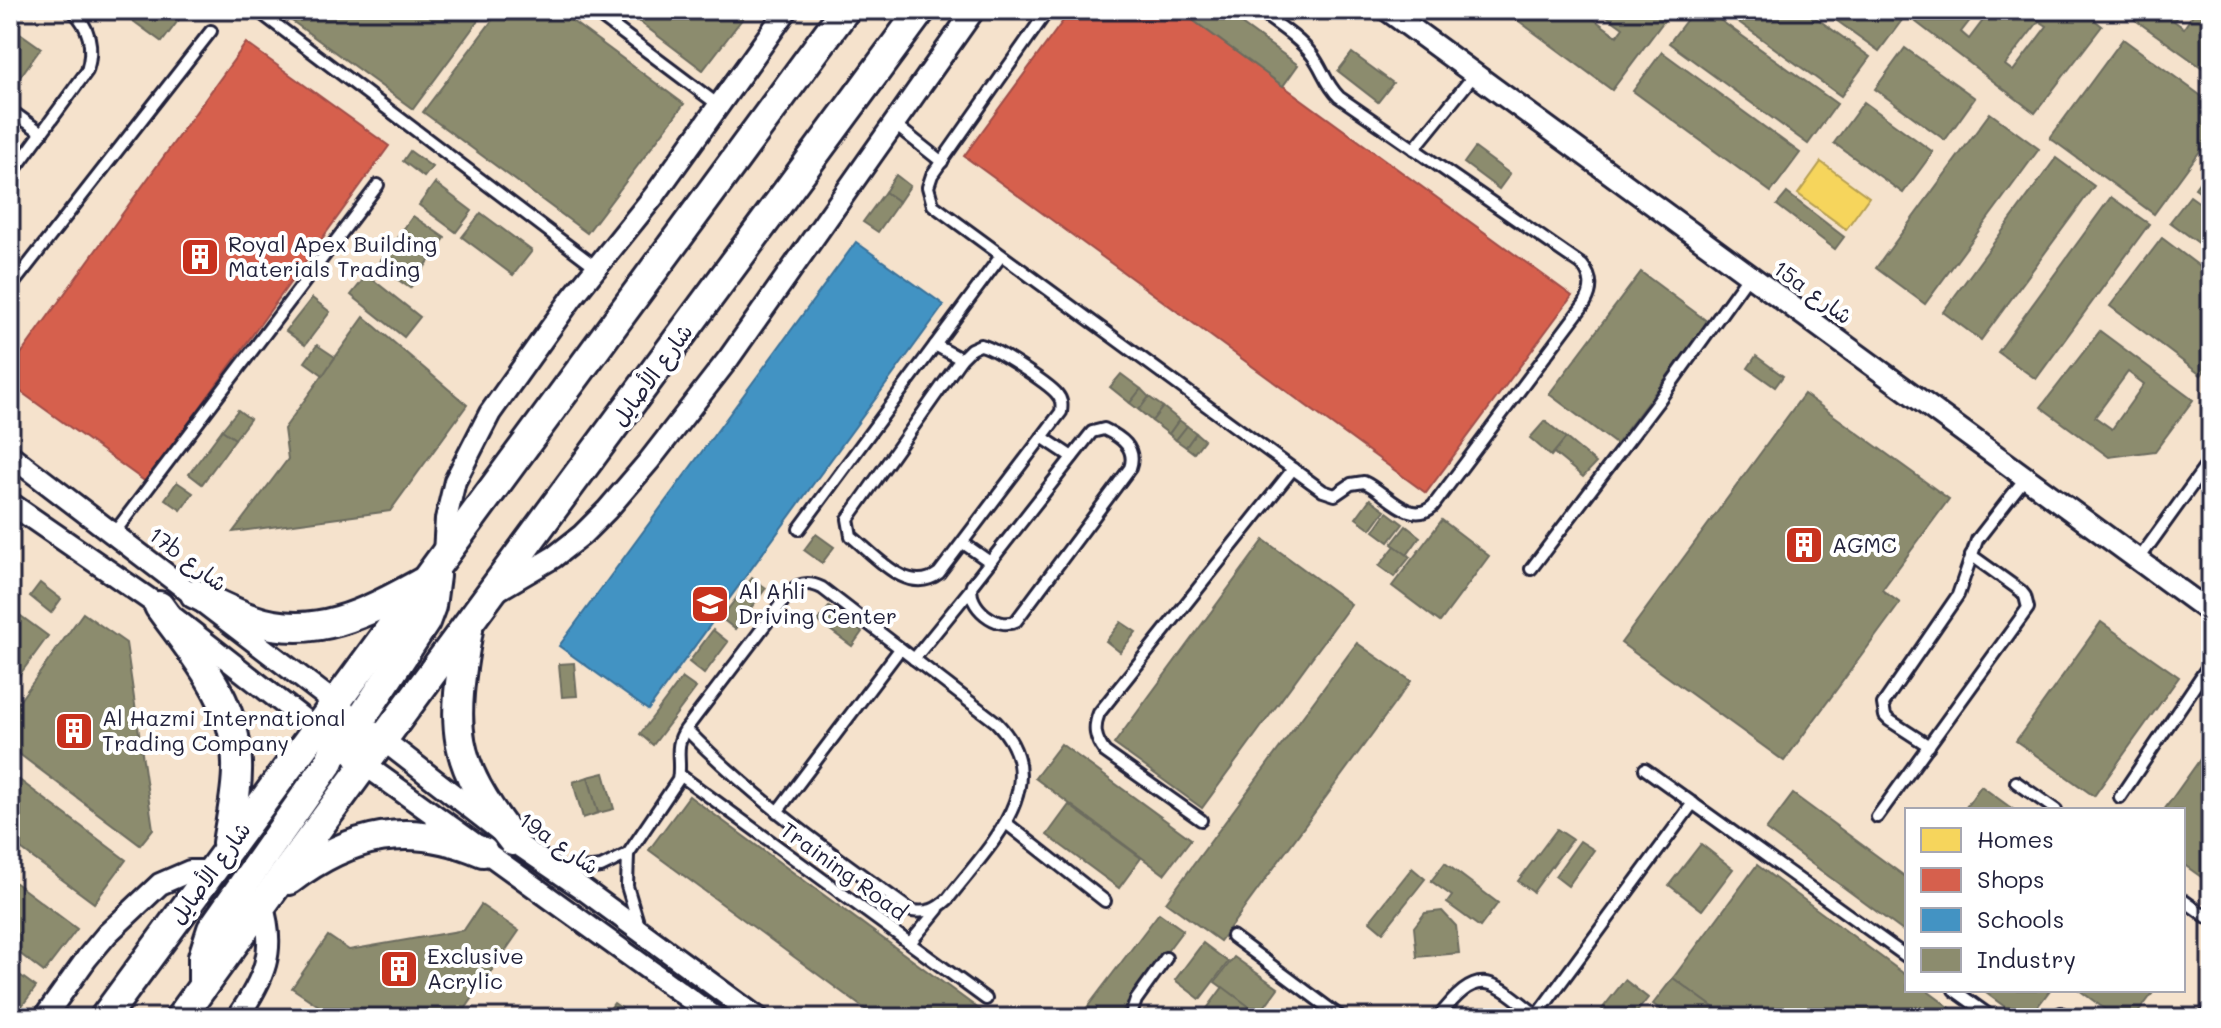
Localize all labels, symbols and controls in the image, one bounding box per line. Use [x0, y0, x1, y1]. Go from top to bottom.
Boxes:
place label: Royal Apex Building Materials Trading [228, 229, 437, 283]
building icon: Royal Apex Building Materials Trading [179, 236, 221, 278]
street label: 15a شارع [1767, 253, 1859, 332]
street label: شارع الأصايل [605, 318, 700, 433]
street label: 17b شارع [142, 520, 233, 599]
building icon: AGMC [1783, 524, 1825, 566]
place label: AGMC [1832, 530, 1897, 559]
place label: Al Ahli Driving Center [738, 576, 897, 630]
school or university icon: Al Ahli Driving Center [689, 583, 731, 625]
place label: Al Hazmi International Trading Company [102, 703, 346, 757]
building icon: Al Hazmi International Trading Company [53, 710, 95, 752]
street label: 19a شارع [512, 805, 605, 882]
legend [1905, 808, 2185, 992]
street label: Training Road [775, 815, 913, 926]
street label: شارع الأصايل [163, 816, 258, 931]
text: Homes [1977, 823, 2054, 854]
text: Shops [1977, 863, 2045, 894]
text: Schools [1977, 903, 2064, 934]
place label: Exclusive Acrylic [427, 941, 524, 995]
text: Industry [1977, 943, 2076, 974]
building icon: Exclusive Acrylic [378, 948, 420, 990]

